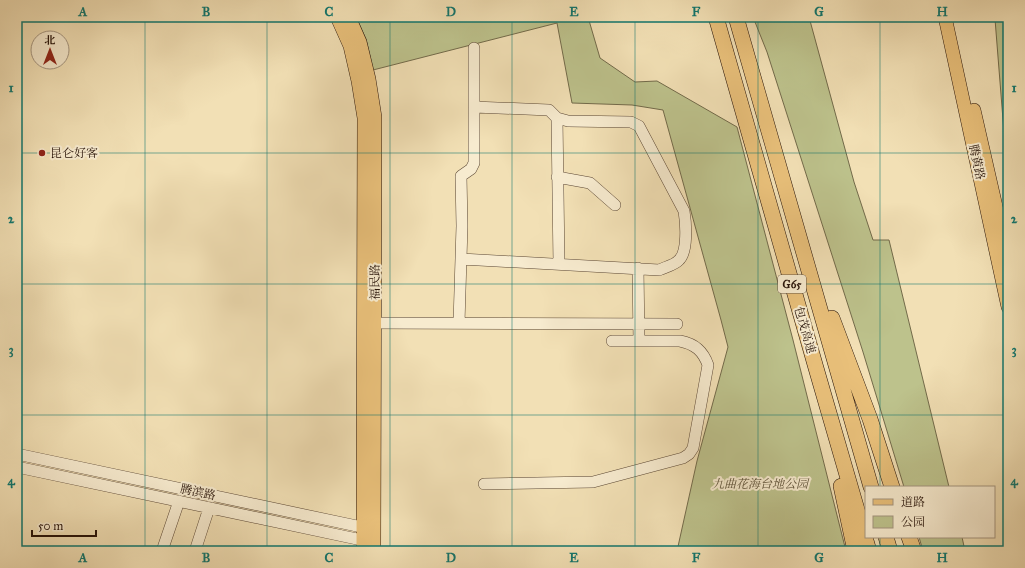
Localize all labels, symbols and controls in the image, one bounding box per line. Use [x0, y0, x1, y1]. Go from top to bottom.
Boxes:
text: A [78, 4, 88, 20]
text: B [202, 4, 211, 20]
text: C [325, 4, 334, 20]
text: D [446, 4, 456, 20]
text: E [569, 4, 579, 20]
text: F [692, 4, 701, 20]
text: G [814, 4, 824, 20]
text: H [936, 4, 948, 20]
north arrow [30, 30, 70, 70]
text: 北 [45, 34, 56, 47]
text: 1 [8, 80, 14, 96]
text: 1 [1011, 80, 1017, 96]
street label: 腾黄路 [966, 143, 988, 181]
place label: 昆仑好客 [50, 146, 98, 160]
marker: 昆仑好客 [37, 148, 47, 158]
text: 2 [8, 211, 15, 227]
text: 2 [1011, 211, 1018, 227]
street label: 福民路 [368, 264, 382, 300]
road number: G65 [778, 275, 806, 293]
street label: 包茂高速 [792, 305, 818, 355]
text: 3 [8, 342, 14, 358]
text: 3 [1011, 342, 1017, 358]
text: 4 [7, 473, 15, 489]
text: 4 [1010, 473, 1018, 489]
park label: 九曲花海台地公园 [712, 477, 810, 491]
street label: 腾滨路 [179, 481, 217, 503]
legend [865, 486, 995, 538]
text: 道路 [901, 495, 925, 509]
scale bar [32, 512, 96, 538]
text: 公园 [901, 515, 925, 529]
text: 50 m [38, 519, 63, 533]
text: A [78, 550, 88, 566]
text: B [202, 550, 211, 566]
text: C [325, 550, 334, 566]
text: D [446, 550, 456, 566]
text: E [569, 550, 579, 566]
text: F [692, 550, 701, 566]
text: G [814, 550, 824, 566]
text: H [936, 550, 948, 566]

